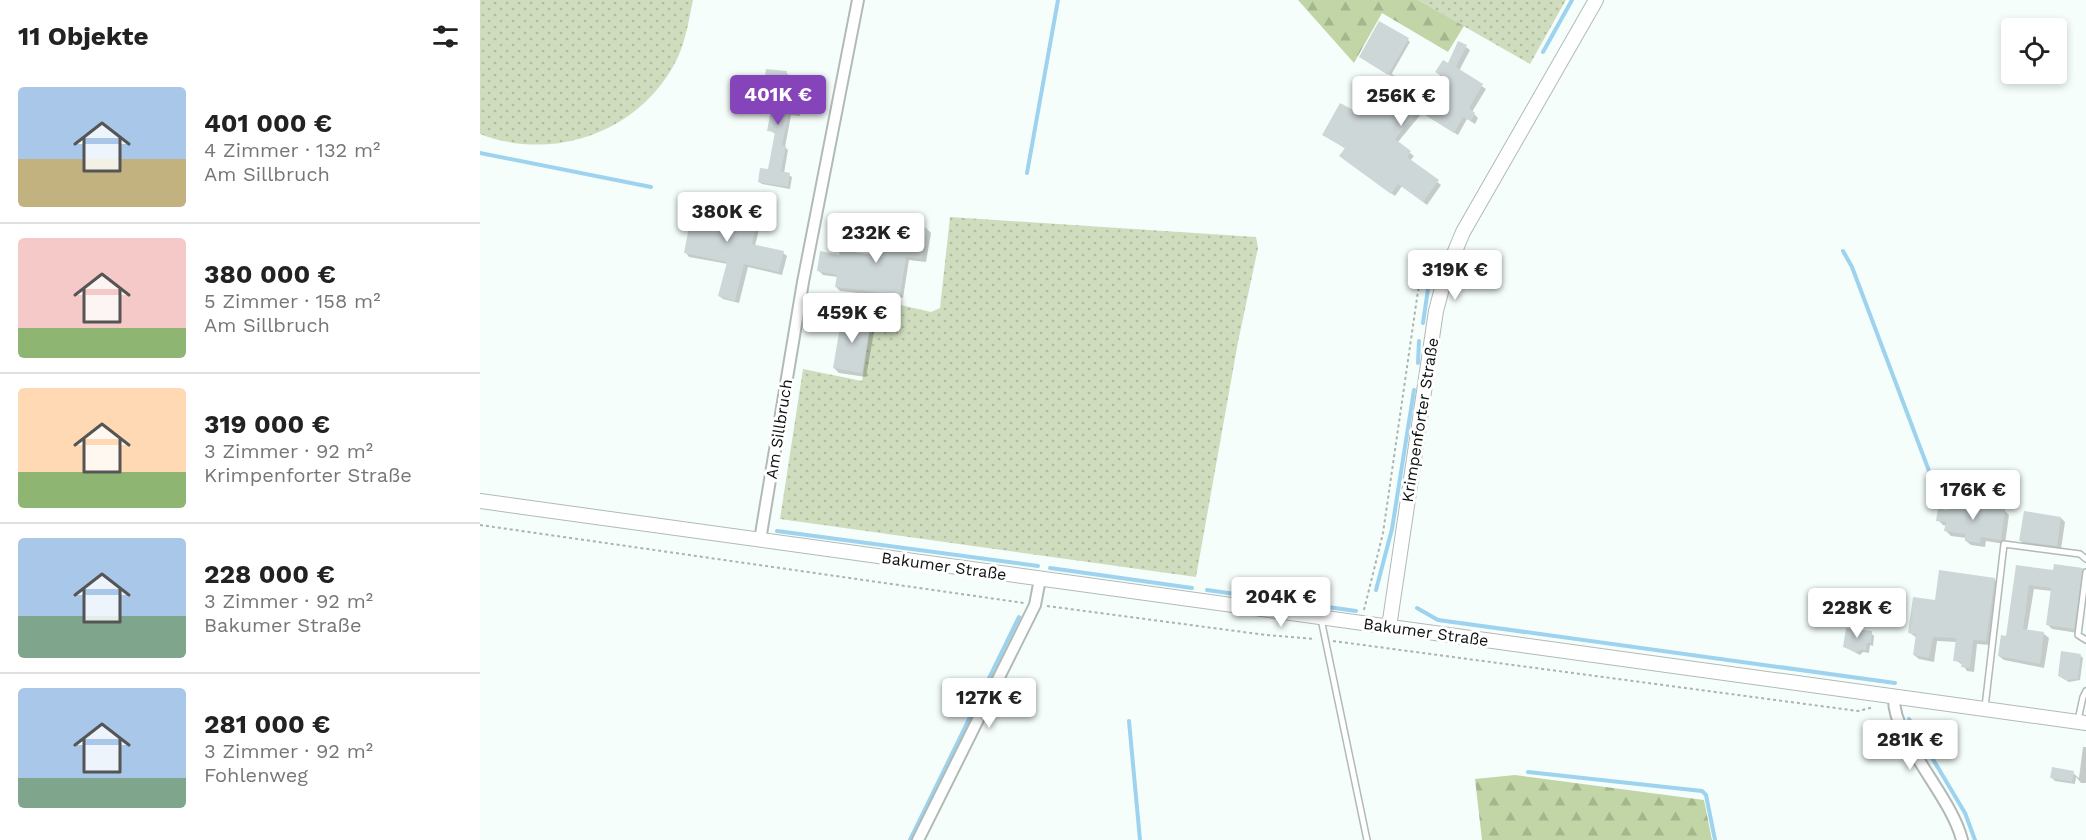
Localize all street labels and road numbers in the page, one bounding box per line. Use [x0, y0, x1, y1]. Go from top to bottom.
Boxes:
street label: Krimpenforter Straße [1398, 336, 1442, 504]
street label: Am Sillbruch [762, 378, 796, 480]
street label: Bakumer Straße [880, 548, 1008, 584]
street label: Bakumer Straße [1362, 614, 1490, 650]

